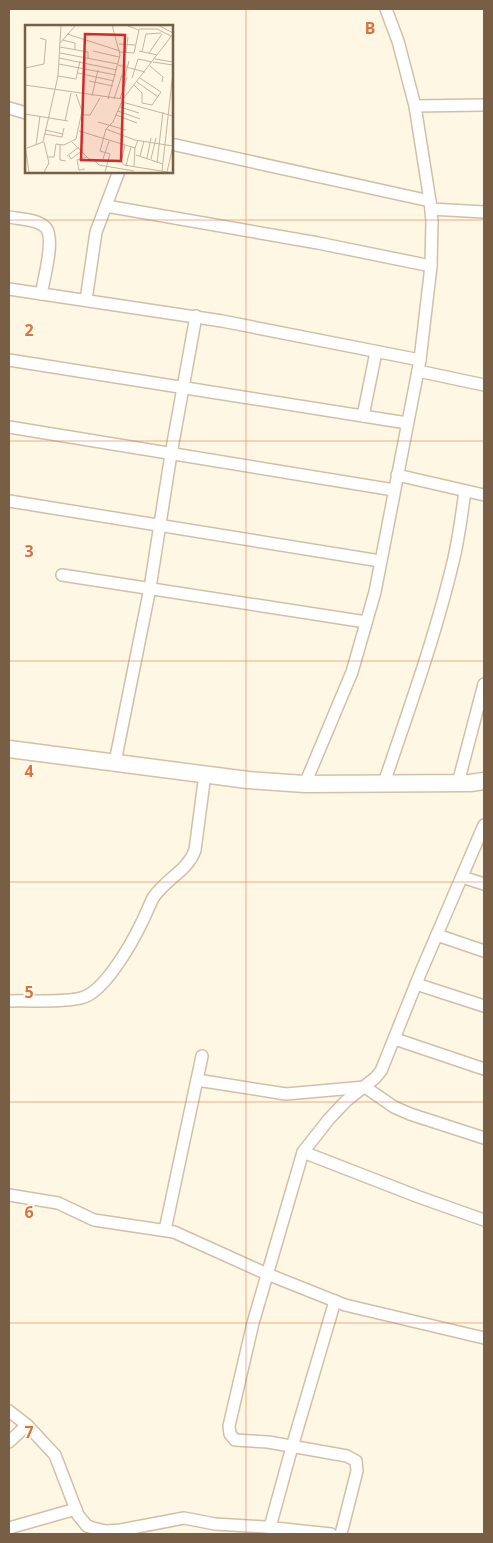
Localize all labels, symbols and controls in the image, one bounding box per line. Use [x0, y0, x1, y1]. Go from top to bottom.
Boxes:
text: B [365, 17, 375, 39]
inset map [25, 25, 172, 172]
text: 2 [24, 319, 34, 341]
text: 3 [24, 540, 34, 562]
text: 4 [24, 760, 34, 782]
text: 5 [24, 981, 34, 1003]
text: 6 [24, 1201, 34, 1223]
text: 7 [24, 1421, 34, 1443]

